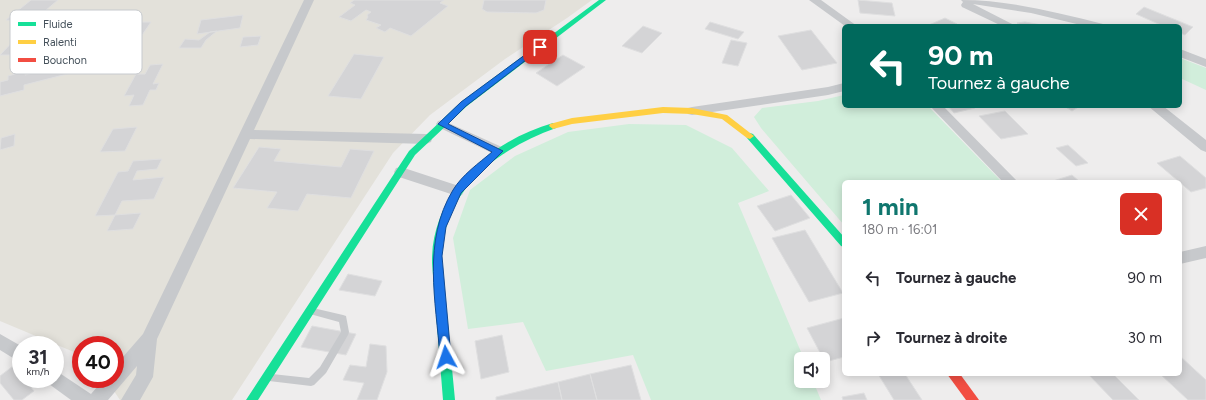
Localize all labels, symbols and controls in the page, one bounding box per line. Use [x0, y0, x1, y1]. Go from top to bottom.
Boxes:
legend [10, 10, 142, 74]
text: Fluide [43, 18, 73, 31]
pin [523, 30, 557, 64]
text: Ralenti [43, 36, 77, 49]
icon: arrive [529, 36, 551, 58]
text: 90 m [928, 38, 993, 72]
icon: left [862, 40, 914, 92]
text: Bouchon [43, 54, 87, 67]
text: Tournez à gauche [928, 72, 1070, 94]
text: 1 min [862, 192, 919, 221]
button: close [1120, 193, 1162, 235]
text: 180 m · 16:01 [862, 222, 937, 237]
icon: left [862, 267, 884, 289]
text: Tournez à gauche [896, 269, 1016, 287]
text: 90 m [1127, 269, 1162, 287]
icon: right [862, 327, 884, 349]
text: Tournez à droite [896, 329, 1007, 347]
text: 30 m [1128, 329, 1162, 347]
speed limit sign: 40 [72, 336, 124, 388]
position arrow [425, 336, 467, 378]
text: 31 [28, 345, 48, 369]
map controls [794, 352, 830, 388]
button: sound [794, 352, 830, 388]
text: km/h [27, 365, 49, 378]

